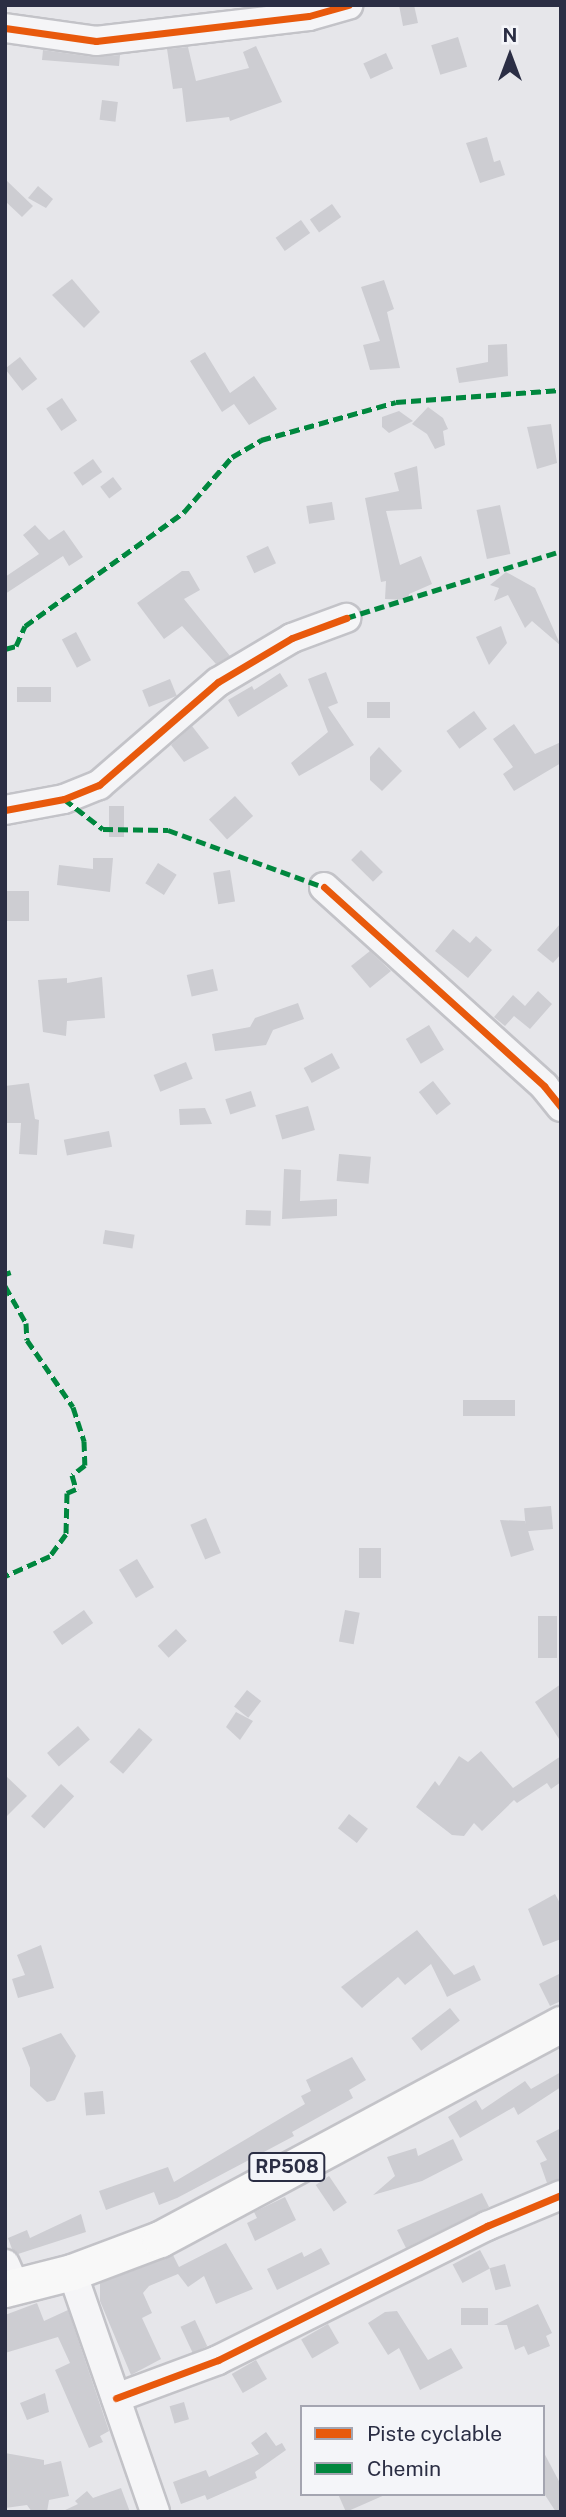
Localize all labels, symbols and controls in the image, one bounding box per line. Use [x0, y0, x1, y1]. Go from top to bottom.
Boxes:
north arrow [475, 21, 545, 91]
text: N [503, 24, 517, 46]
road number: RP508 [247, 2152, 327, 2182]
legend [300, 2405, 545, 2496]
text: Piste cyclable [367, 2421, 502, 2446]
text: Chemin [367, 2456, 441, 2481]

